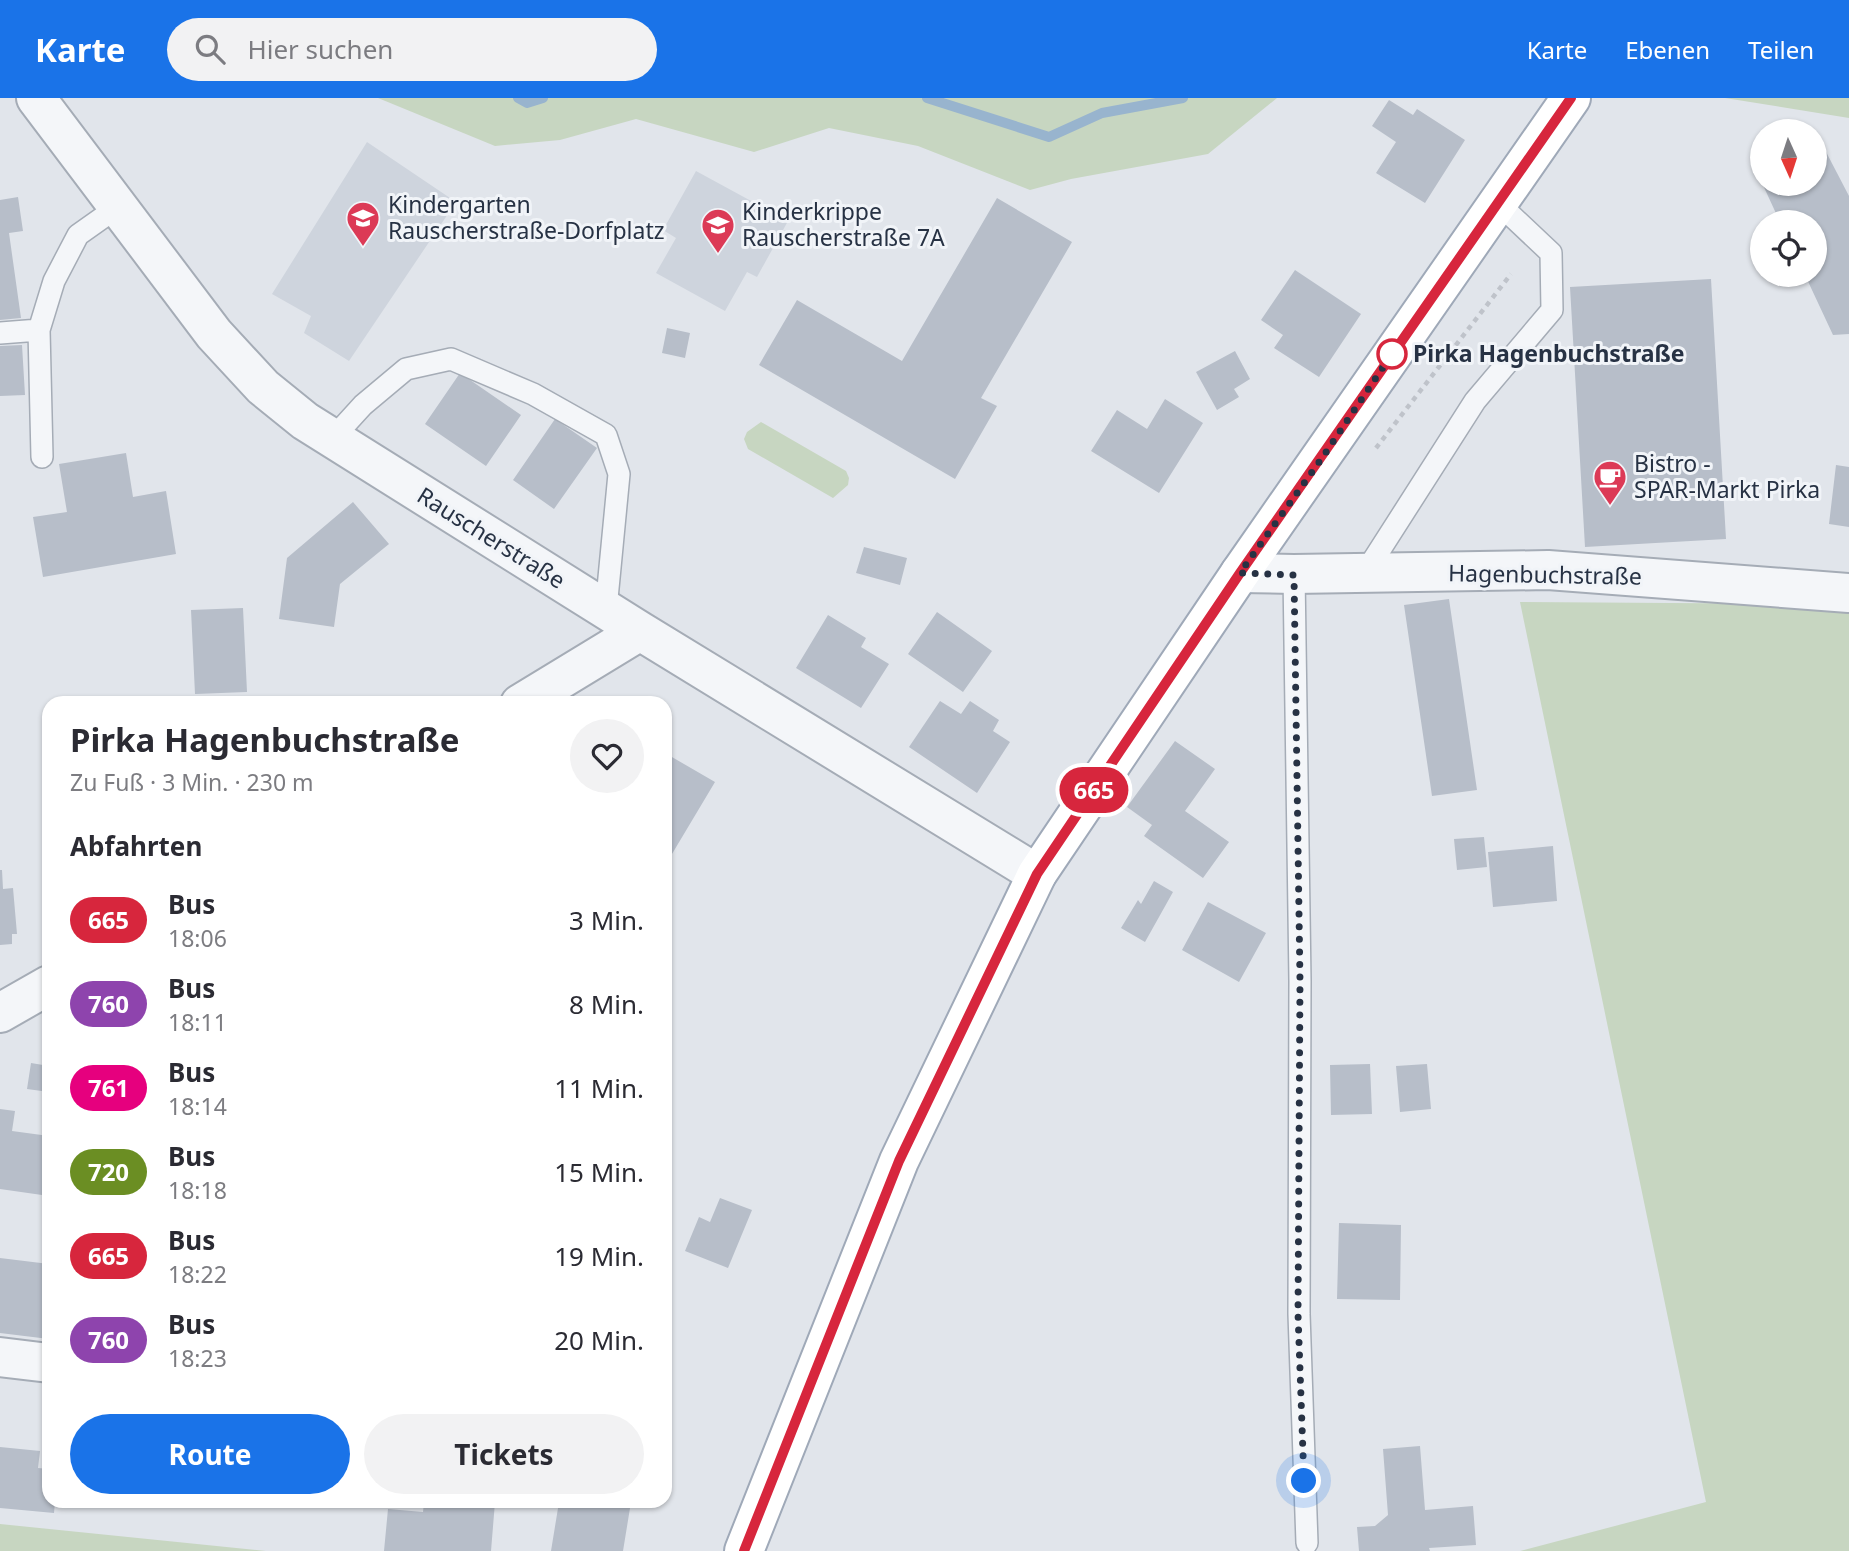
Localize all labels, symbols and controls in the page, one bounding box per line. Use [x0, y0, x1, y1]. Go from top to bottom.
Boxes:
search box [167, 18, 657, 81]
text: Karte [35, 27, 125, 72]
icon: search [191, 30, 229, 68]
text: Hier suchen [247, 31, 393, 67]
text: Karte [1527, 33, 1587, 66]
text: Ebenen [1625, 33, 1710, 66]
text: Teilen [1748, 33, 1814, 66]
north arrow [1750, 119, 1827, 196]
map controls [1750, 119, 1827, 287]
place label: Kindergarten Rauscherstraße-Dorfplatz [388, 188, 665, 246]
place label: Kinderkrippe Rauscherstraße 7A [742, 195, 945, 253]
school or university icon: Kindergarten Rauscherstraße-Dorfplatz [344, 199, 382, 248]
school or university icon: Kinderkrippe Rauscherstraße 7A [699, 206, 737, 255]
button: locate [1750, 210, 1827, 287]
place label: Pirka Hagenbuchstraße [1413, 337, 1684, 369]
marker: Pirka Hagenbuchstraße [1377, 339, 1407, 369]
place label: Bistro - SPAR-Markt Pirka [1634, 447, 1820, 505]
cafe icon: Bistro - SPAR-Markt Pirka [1591, 458, 1629, 507]
street label: Rauscherstraße [411, 479, 572, 595]
street label: Hagenbuchstraße [1448, 556, 1642, 592]
text: Pirka Hagenbuchstraße [70, 717, 459, 762]
button: heart [570, 719, 644, 793]
text: Zu Fuß · 3 Min. · 230 m [70, 766, 314, 798]
line badge: 665 [1054, 767, 1134, 813]
text: 665 [1073, 773, 1115, 806]
text: Abfahrten [70, 828, 202, 864]
text: Bus [168, 886, 215, 922]
text: 3 Min. [569, 902, 644, 938]
text: 665 [88, 903, 129, 936]
text: 18:06 [168, 922, 227, 954]
text: Bus [168, 970, 215, 1006]
text: 8 Min. [569, 986, 644, 1022]
text: 760 [88, 987, 129, 1020]
text: 18:11 [168, 1006, 227, 1038]
text: Bus [168, 1054, 215, 1090]
text: 11 Min. [554, 1070, 644, 1106]
text: 761 [88, 1071, 129, 1104]
text: 18:14 [168, 1090, 227, 1122]
text: Bus [168, 1138, 215, 1174]
text: 15 Min. [554, 1154, 644, 1190]
text: 720 [88, 1155, 129, 1188]
text: 18:18 [168, 1174, 227, 1206]
text: Bus [168, 1222, 215, 1258]
text: 19 Min. [554, 1238, 644, 1274]
text: 665 [88, 1239, 129, 1272]
text: 18:22 [168, 1258, 227, 1290]
text: Bus [168, 1306, 215, 1342]
text: 20 Min. [554, 1322, 644, 1358]
text: 760 [88, 1323, 129, 1356]
text: 18:23 [168, 1342, 227, 1374]
button: Route [70, 1414, 350, 1494]
button: Tickets [364, 1414, 644, 1494]
your location [1286, 1463, 1321, 1498]

